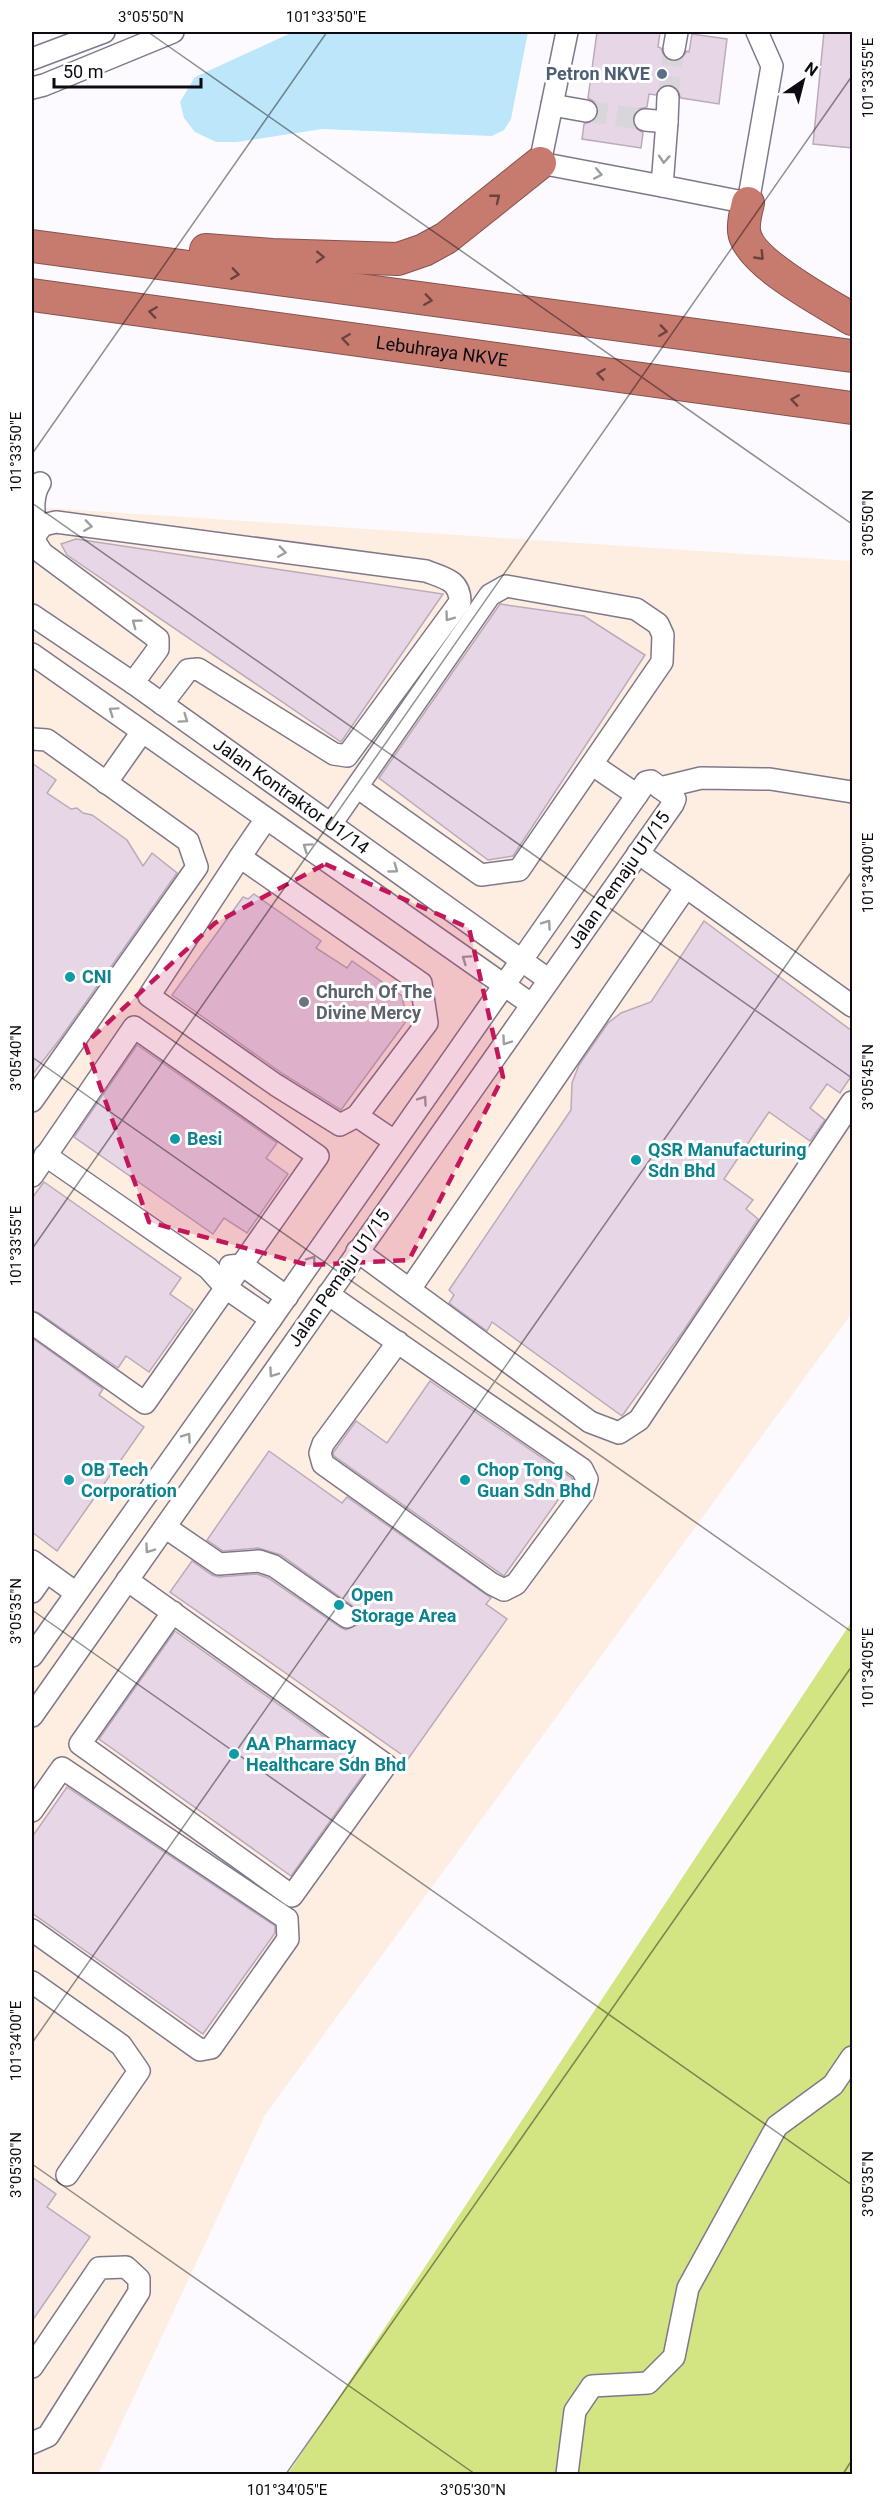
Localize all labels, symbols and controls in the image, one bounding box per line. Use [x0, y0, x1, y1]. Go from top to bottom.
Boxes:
text: 3°05'50"N [118, 8, 184, 26]
text: 101°33'50"E [286, 8, 367, 26]
text: 101°33'55"E [859, 37, 877, 118]
scale bar [54, 51, 201, 89]
north arrow [773, 51, 833, 111]
text: N [801, 58, 821, 80]
text: 50 m [63, 61, 103, 82]
place label: Petron NKVE [546, 63, 650, 84]
marker: Petron NKVE [655, 67, 669, 81]
one-way arrow [658, 155, 671, 164]
one-way arrow [593, 167, 603, 180]
one-way arrow [490, 194, 501, 205]
one-way arrow [752, 249, 763, 260]
one-way arrow [316, 250, 325, 263]
one-way arrow [231, 267, 240, 279]
one-way arrow [424, 293, 433, 305]
one-way arrow [148, 306, 157, 318]
one-way arrow [659, 325, 668, 337]
street label: Lebuhraya NKVE [375, 332, 510, 371]
one-way arrow [341, 333, 350, 345]
one-way arrow [597, 368, 606, 380]
one-way arrow [790, 395, 799, 407]
text: 101°33'50"E [7, 411, 25, 492]
text: 3°05'50"N [859, 490, 877, 556]
one-way arrow [84, 520, 93, 532]
one-way arrow [277, 545, 286, 558]
one-way arrow [446, 611, 457, 622]
one-way arrow [132, 619, 143, 630]
one-way arrow [108, 707, 119, 718]
one-way arrow [177, 712, 188, 723]
street label: Jalan Kontraktor U1/14 [209, 733, 373, 858]
street label: Jalan Pemaju U1/15 [563, 807, 674, 952]
text: 101°34'00"E [859, 832, 877, 913]
one-way arrow [302, 843, 313, 854]
one-way arrow [387, 862, 398, 873]
one-way arrow [540, 919, 551, 930]
one-way arrow [462, 955, 473, 966]
place label: CNI [82, 966, 112, 987]
marker: CNI [63, 970, 77, 984]
place label: Church Of The Divine Mercy [316, 981, 432, 1023]
marker: Church Of The Divine Mercy [297, 995, 311, 1009]
text: 3°05'40"N [7, 1025, 25, 1091]
one-way arrow [502, 1034, 513, 1045]
text: 3°05'45"N [859, 1044, 877, 1110]
one-way arrow [416, 1096, 427, 1107]
place label: Besi [187, 1128, 222, 1149]
marker: Besi [168, 1132, 182, 1146]
place label: QSR Manufacturing Sdn Bhd [648, 1139, 806, 1181]
marker: QSR Manufacturing Sdn Bhd [629, 1153, 643, 1167]
text: 101°33'55"E [7, 1205, 25, 1286]
street label: Jalan Pemaju U1/15 [283, 1205, 394, 1350]
one-way arrow [305, 1256, 316, 1267]
one-way arrow [269, 1366, 280, 1377]
one-way arrow [180, 1432, 191, 1443]
place label: OB Tech Corporation [81, 1459, 177, 1501]
place label: Chop Tong Guan Sdn Bhd [477, 1459, 591, 1501]
marker: OB Tech Corporation [62, 1473, 76, 1487]
marker: Chop Tong Guan Sdn Bhd [458, 1473, 472, 1487]
one-way arrow [145, 1543, 156, 1554]
text: 3°05'35"N [7, 1578, 25, 1644]
place label: Open Storage Area [351, 1584, 457, 1626]
marker: Open Storage Area [332, 1598, 346, 1612]
text: 101°34'05"E [859, 1627, 877, 1708]
place label: AA Pharmacy Healthcare Sdn Bhd [246, 1733, 406, 1775]
marker: AA Pharmacy Healthcare Sdn Bhd [227, 1747, 241, 1761]
text: 101°34'00"E [7, 2000, 25, 2081]
text: 3°05'30"N [7, 2132, 25, 2198]
text: 3°05'35"N [859, 2151, 877, 2217]
text: 101°34'05"E [247, 2481, 328, 2499]
text: 3°05'30"N [440, 2481, 506, 2499]

